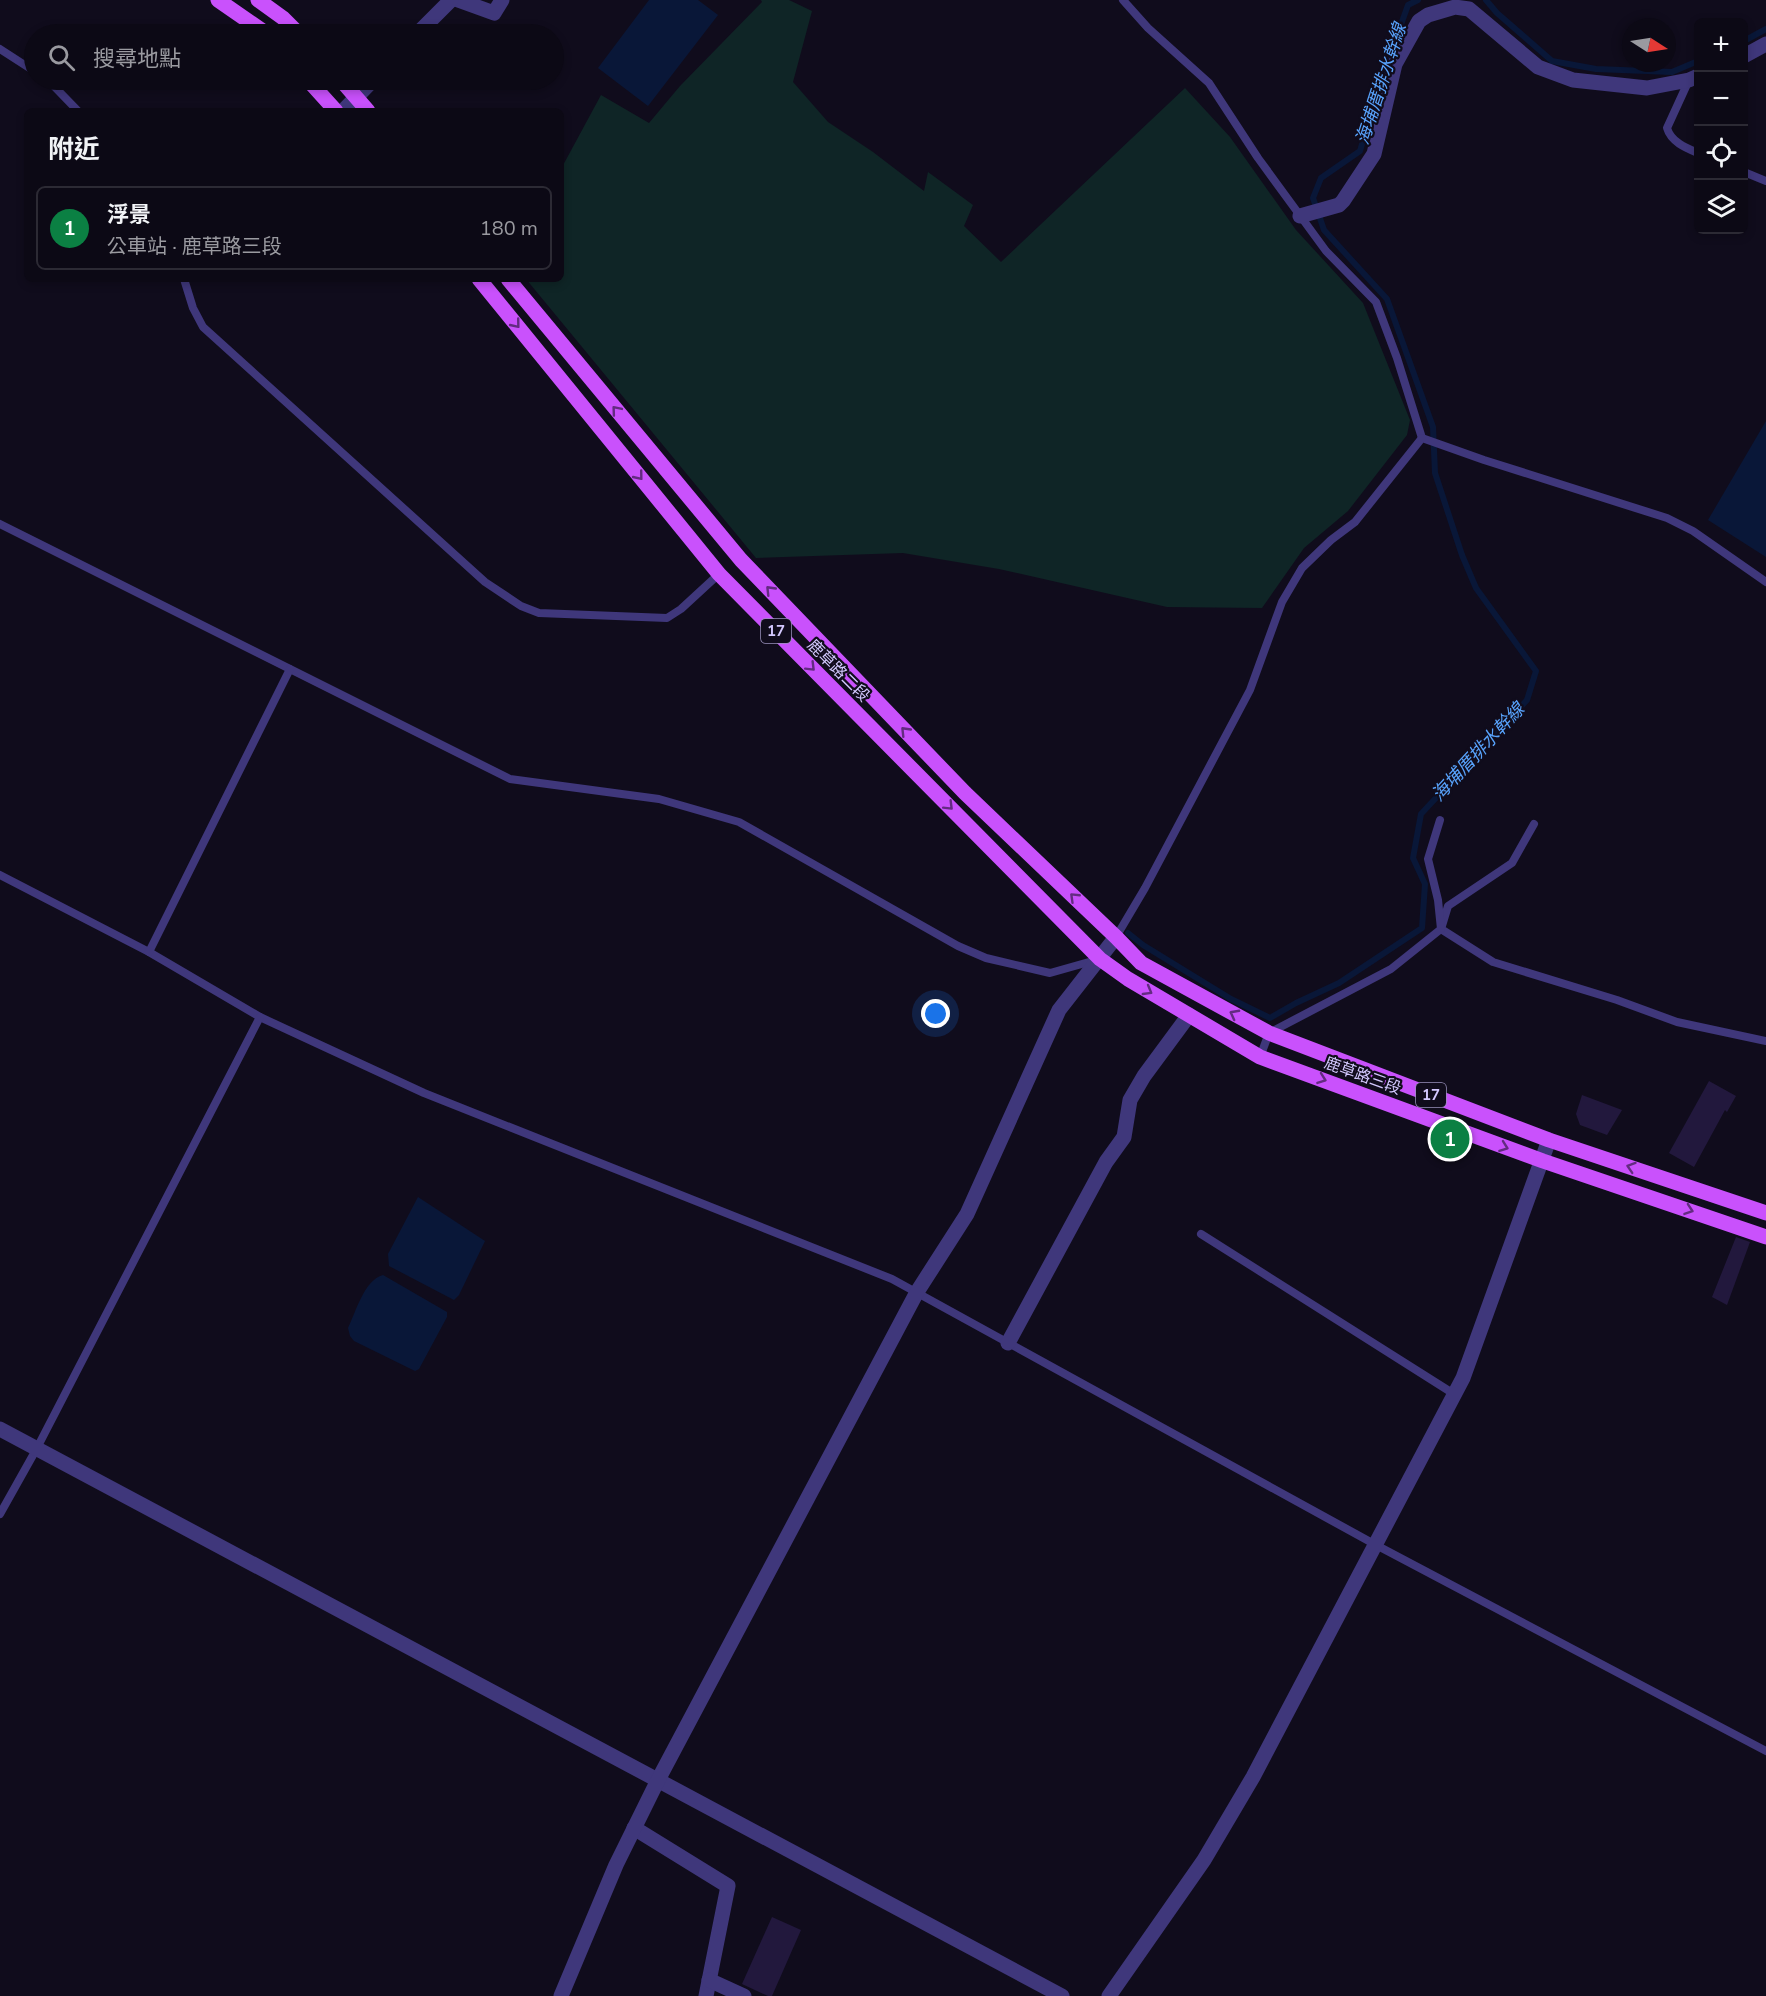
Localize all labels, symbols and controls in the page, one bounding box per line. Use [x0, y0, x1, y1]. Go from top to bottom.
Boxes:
water label: 海埔厝排水幹線 [1350, 18, 1412, 148]
north arrow [1622, 18, 1676, 72]
map controls [1694, 18, 1748, 234]
button: + [1694, 18, 1748, 72]
search box [24, 24, 564, 90]
icon: search [45, 41, 78, 74]
text: 搜尋地點 [93, 44, 181, 74]
button: − [1694, 72, 1748, 126]
button: locate [1694, 126, 1748, 180]
text: 附近 [48, 132, 100, 167]
button: layers [1694, 180, 1748, 234]
text: 浮景 [107, 200, 151, 230]
text: 1 [64, 215, 76, 242]
text: 180 m [480, 215, 538, 242]
text: 公車站 · 鹿草路三段 [107, 233, 282, 260]
one-way arrow [509, 318, 520, 329]
one-way arrow [613, 406, 624, 417]
one-way arrow [632, 469, 643, 480]
one-way arrow [766, 587, 777, 597]
road number: 17 [761, 619, 791, 643]
street label: 鹿草路二段 [802, 635, 874, 707]
one-way arrow [804, 660, 815, 671]
water label: 海埔厝排水幹線 [1426, 696, 1531, 806]
one-way arrow [901, 727, 912, 737]
one-way arrow [941, 798, 952, 809]
one-way arrow [1070, 893, 1081, 904]
one-way arrow [1142, 984, 1152, 996]
your location [921, 999, 950, 1028]
one-way arrow [1230, 1010, 1240, 1021]
street label: 鹿草路三段 [1321, 1052, 1404, 1100]
one-way arrow [1316, 1072, 1326, 1085]
road number: 17 [1416, 1083, 1446, 1107]
pin: 1 [1430, 1116, 1470, 1162]
one-way arrow [1498, 1140, 1509, 1152]
one-way arrow [1626, 1162, 1637, 1175]
one-way arrow [1683, 1203, 1694, 1216]

